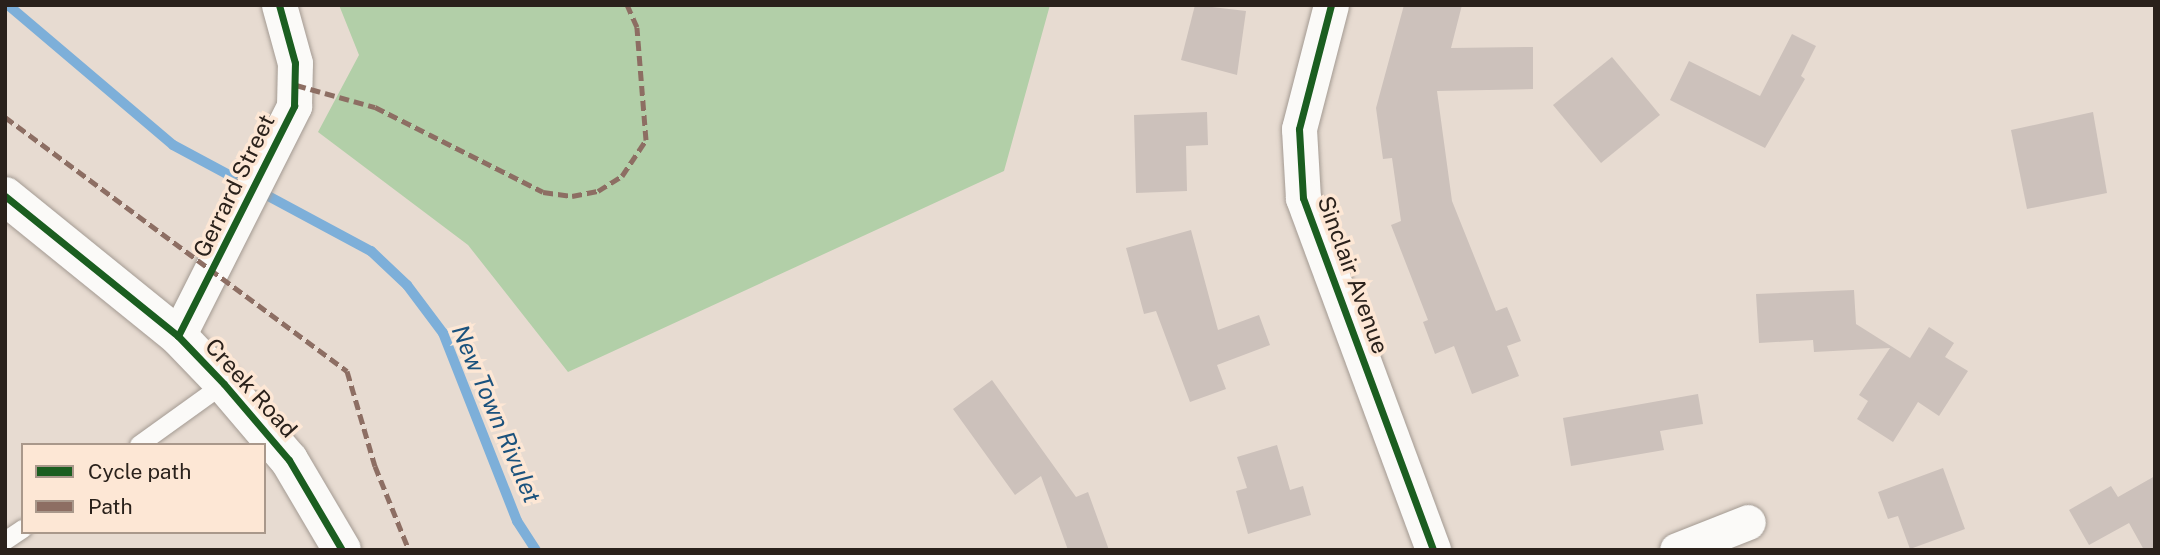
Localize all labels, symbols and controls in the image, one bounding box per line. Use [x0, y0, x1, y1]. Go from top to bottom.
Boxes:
street label: Gerrard Street [188, 110, 280, 262]
street label: Sinclair Avenue [1312, 192, 1394, 358]
water label: New Town Rivulet [446, 321, 546, 507]
street label: Creek Road [199, 333, 303, 443]
legend [21, 443, 266, 534]
text: Cycle path [88, 459, 191, 484]
text: Path [88, 494, 133, 519]

